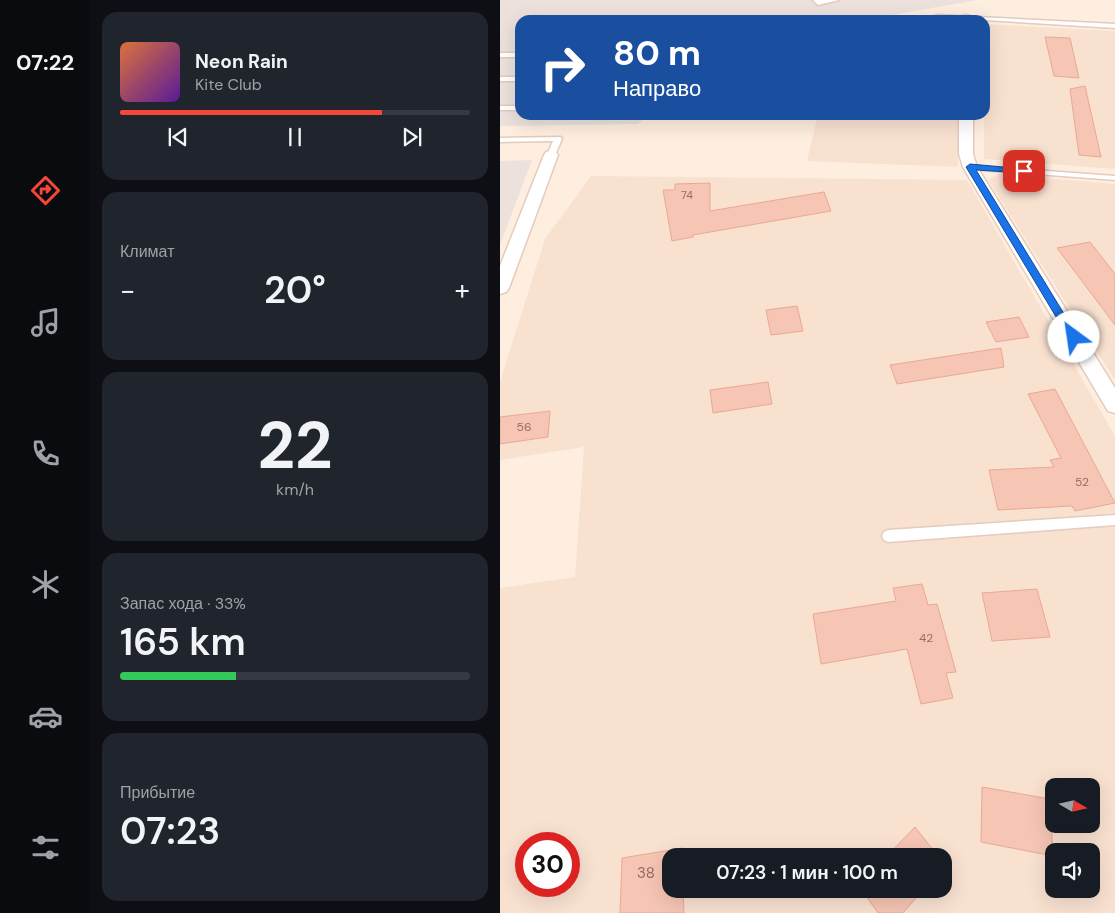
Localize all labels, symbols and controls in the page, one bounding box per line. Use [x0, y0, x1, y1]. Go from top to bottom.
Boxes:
text: 80 m [613, 30, 701, 76]
icon: right [530, 35, 595, 100]
text: 07:22 [16, 48, 74, 77]
text: Neon Rain [195, 49, 288, 74]
text: Kite Club [195, 74, 262, 95]
text: Направо [613, 74, 701, 103]
icon: previous [164, 123, 192, 151]
icon: pause [281, 123, 309, 151]
icon: next [398, 123, 426, 151]
pin [1003, 150, 1045, 192]
icon: arrive [1010, 157, 1038, 185]
icon: directions [28, 173, 63, 208]
house number: 74 [681, 188, 693, 202]
text: Климат [120, 241, 174, 262]
text: 20° [264, 265, 326, 315]
text: − [120, 272, 135, 309]
text: + [455, 272, 470, 309]
icon: music [28, 305, 63, 340]
position arrow [1047, 310, 1099, 362]
text: 22 [257, 404, 333, 488]
house number: 56 [517, 419, 531, 435]
icon: phone [28, 436, 63, 471]
house number: 52 [1075, 474, 1089, 490]
text: km/h [276, 479, 314, 500]
icon: climate [28, 567, 63, 602]
text: Запас хода · 33% [120, 593, 246, 614]
text: 165 km [120, 617, 246, 667]
house number: 42 [919, 630, 933, 646]
icon: car [28, 699, 63, 734]
north arrow [1045, 778, 1100, 832]
map controls [1045, 778, 1100, 898]
text: Прибытие [120, 782, 195, 803]
text: 07:23 [120, 806, 220, 856]
icon: filters [28, 830, 63, 865]
speed limit sign: 30 [515, 832, 580, 897]
button: sound [1045, 843, 1100, 898]
text: 07:23 · 1 мин · 100 m [716, 860, 898, 885]
house number: 38 [637, 863, 655, 883]

